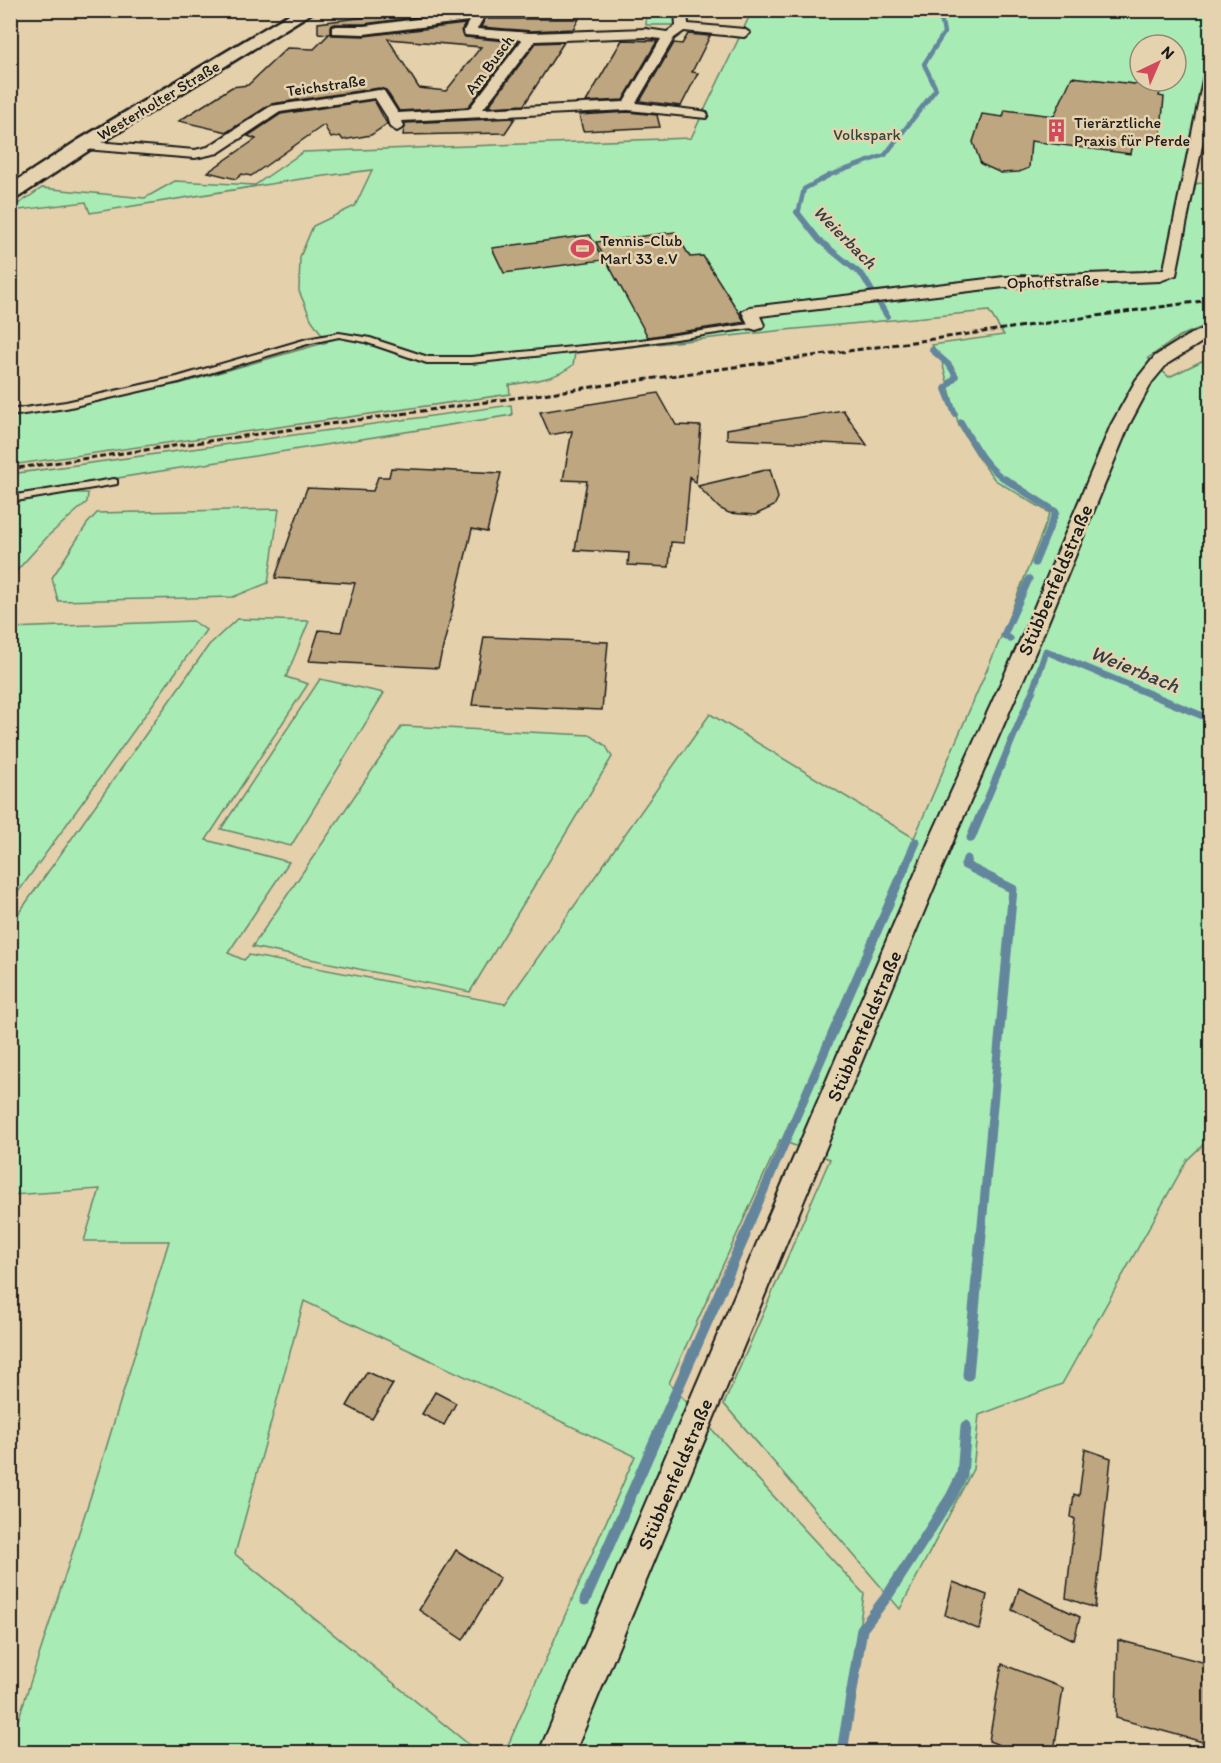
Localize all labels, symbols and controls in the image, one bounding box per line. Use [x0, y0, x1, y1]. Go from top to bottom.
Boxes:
street label: Am Busch [461, 30, 518, 98]
north arrow [1128, 33, 1188, 93]
text: N [1158, 42, 1179, 63]
street label: Westerholter Straße [94, 56, 223, 144]
street label: Teichstraße [285, 71, 367, 100]
place label: Tierärztliche Praxis für Pferde [1074, 113, 1190, 150]
building icon: Tierärztliche Praxis für Pferde [1043, 118, 1069, 144]
park label: Volkspark [833, 125, 901, 144]
water label: Weierbach [809, 201, 882, 274]
place label: Tennis-Club Marl 33 e.V [600, 231, 682, 268]
sports icon: Tennis-Club Marl 33 e.V [569, 236, 595, 262]
street label: Ophoffstraße [1006, 270, 1100, 293]
street label: Stübbenfeldstraße [1012, 501, 1098, 659]
water label: Weierbach [1087, 639, 1184, 698]
street label: Stübbenfeldstraße [821, 947, 907, 1105]
street label: Stübbenfeldstraße [632, 1395, 718, 1553]

